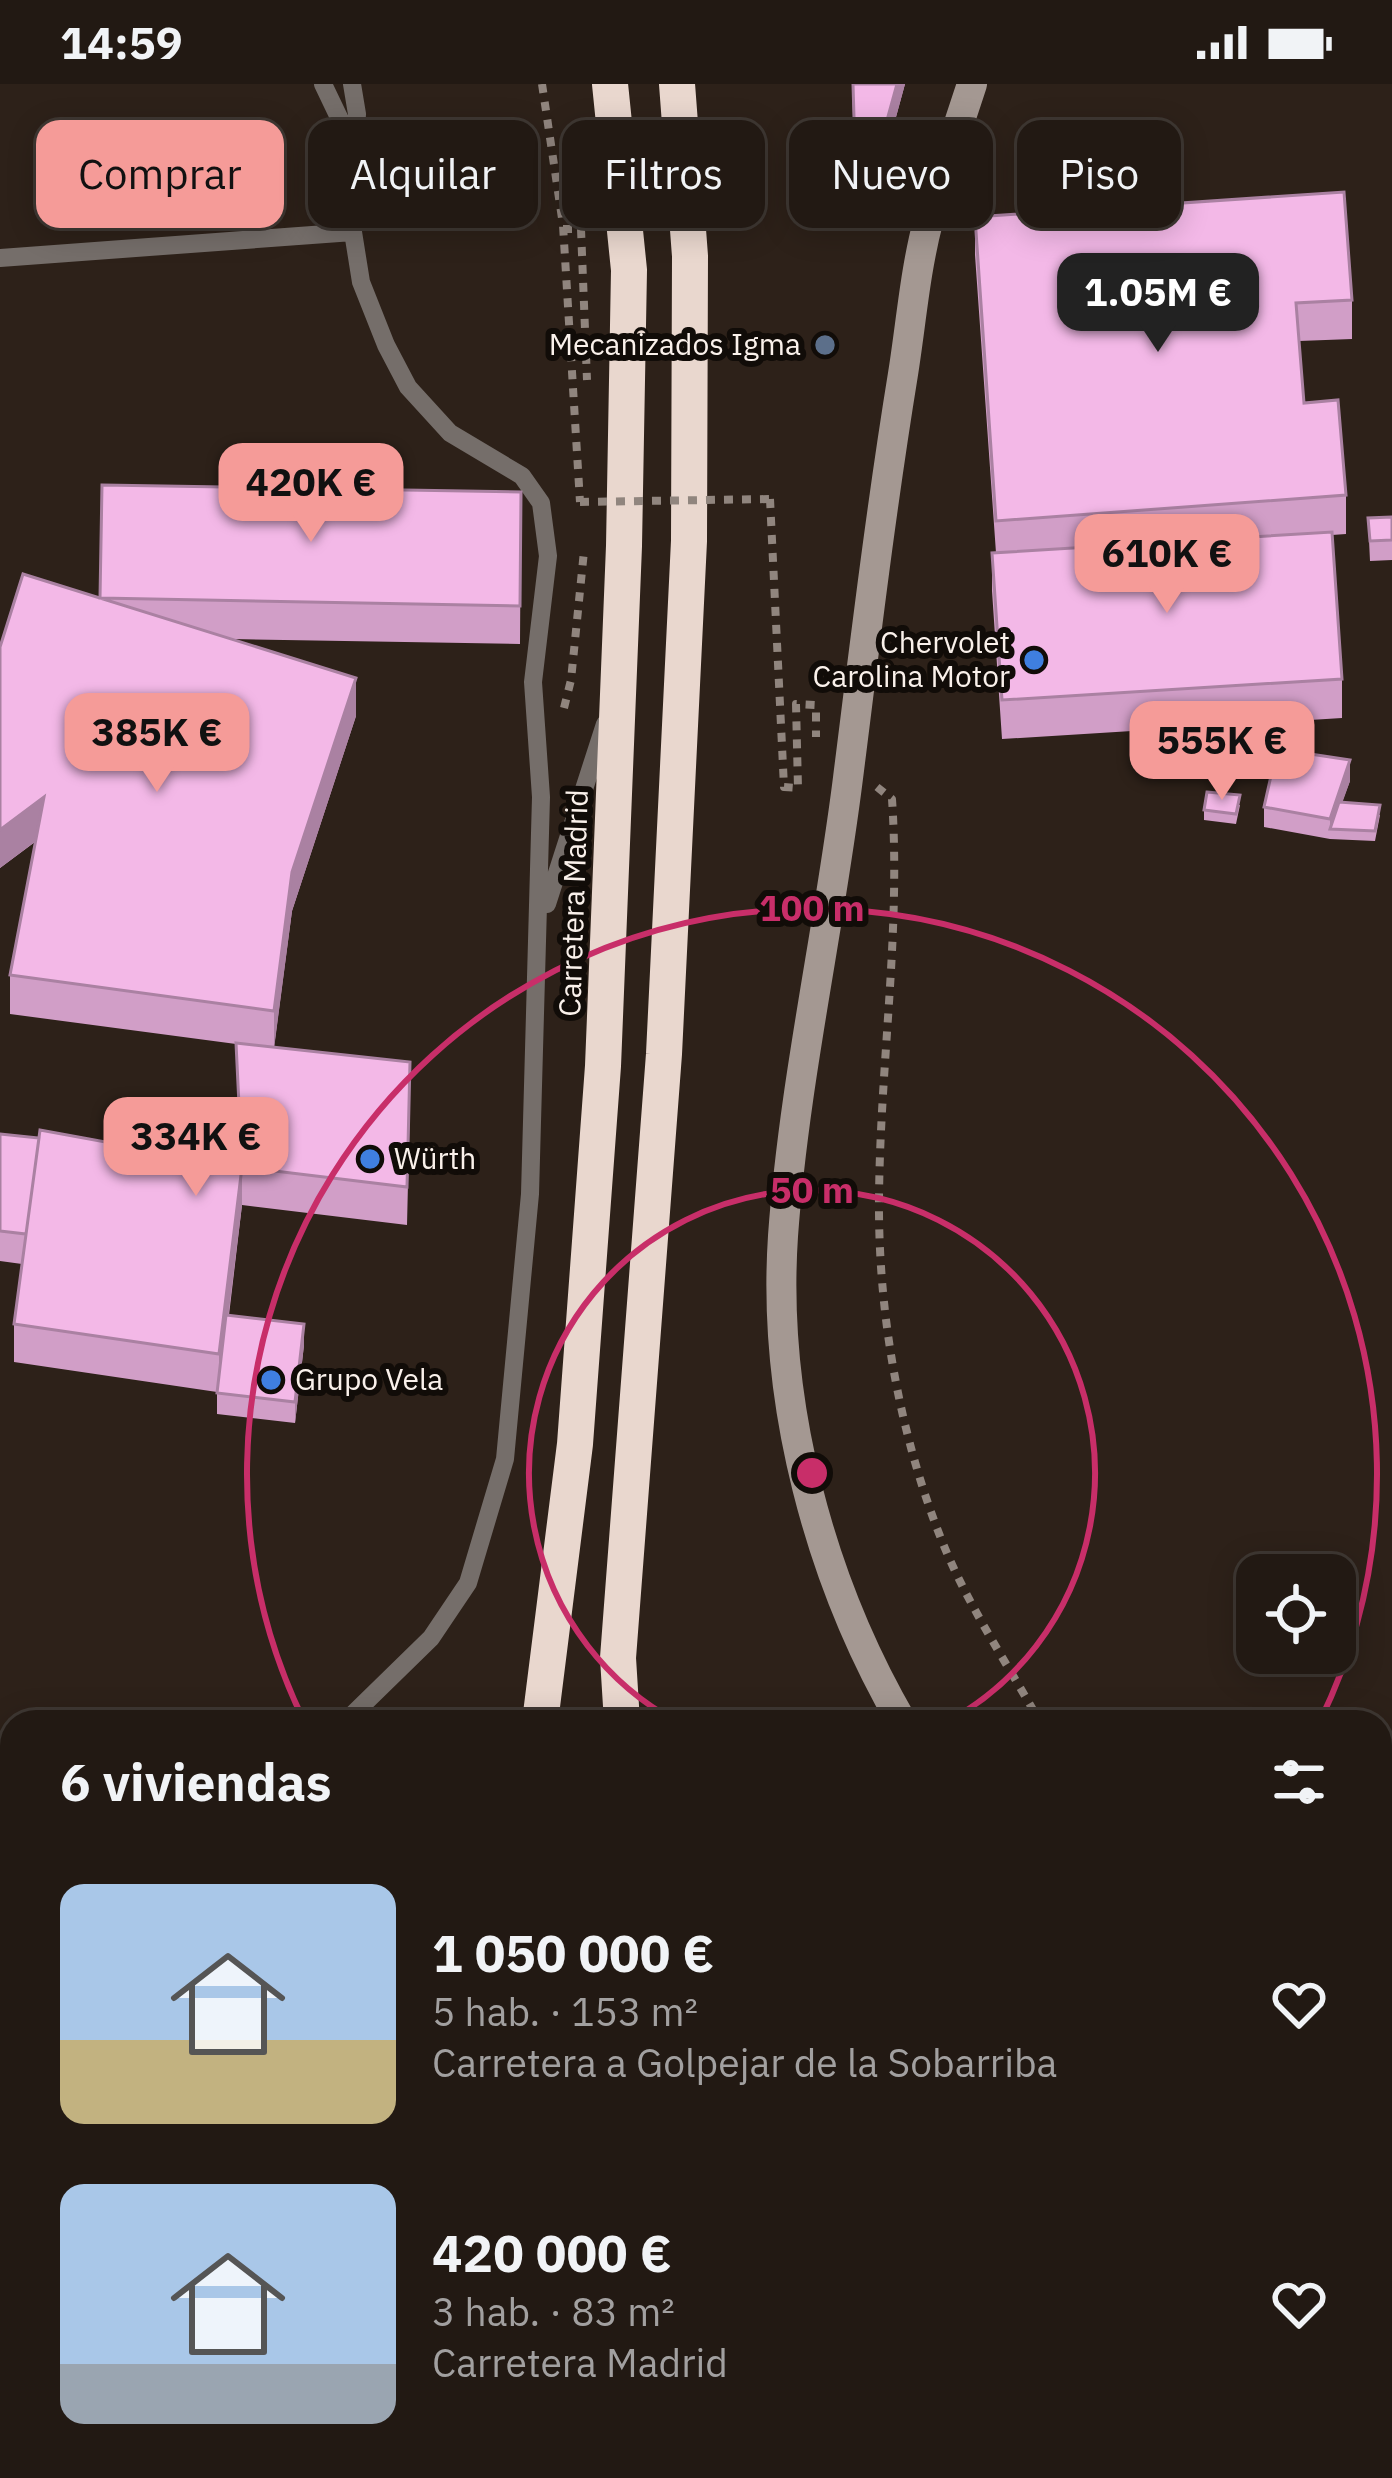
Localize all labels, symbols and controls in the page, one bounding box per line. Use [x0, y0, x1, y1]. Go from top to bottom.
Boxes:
text: 14:59 [60, 13, 183, 71]
chip: Comprar [36, 120, 284, 228]
chip: Alquilar [308, 120, 538, 228]
chip: Filtros [562, 120, 765, 228]
chip: Nuevo [789, 120, 993, 228]
chip: Piso [1017, 120, 1181, 228]
pin: 1.05M € [1047, 253, 1269, 355]
text: 1.05M € [1084, 266, 1232, 317]
place label: Mecanizados Igma [549, 324, 801, 363]
marker: Mecanizados Igma [812, 332, 838, 358]
pin: 420K € [213, 443, 409, 545]
text: 420K € [245, 456, 377, 507]
pin: 610K € [1069, 514, 1265, 616]
text: 610K € [1101, 527, 1233, 578]
place label: Chervolet Carolina Motor [813, 622, 1010, 695]
marker: Chervolet Carolina Motor [1021, 647, 1047, 673]
pin: 385K € [59, 693, 255, 795]
pin: 555K € [1124, 701, 1320, 803]
text: 385K € [91, 706, 223, 757]
text: 555K € [1156, 714, 1288, 765]
street label: Carretera Madrid [549, 789, 596, 1017]
text: 100 m [759, 884, 865, 931]
pin: 334K € [98, 1097, 294, 1199]
text: 334K € [130, 1110, 262, 1161]
place label: Würth [394, 1138, 476, 1177]
marker: Würth [357, 1146, 383, 1172]
text: 50 m [770, 1166, 854, 1213]
place label: Grupo Vela [295, 1359, 443, 1398]
marker: Grupo Vela [258, 1367, 284, 1393]
centre of rings [791, 1452, 833, 1494]
map controls [1236, 1554, 1356, 1674]
button: locate [1236, 1554, 1356, 1674]
text: 6 viviendas [60, 1749, 331, 1815]
icon: filters [1266, 1749, 1332, 1815]
text: 1 050 000 € [432, 1920, 714, 1986]
icon: home [156, 1932, 300, 2076]
icon: heart [1266, 1971, 1332, 2037]
text: 5 hab. · 153 m² [432, 1986, 698, 2037]
text: Carretera a Golpejar de la Sobarriba [432, 2037, 1057, 2088]
text: 420 000 € [432, 2220, 672, 2286]
icon: home [156, 2232, 300, 2376]
icon: heart [1266, 2271, 1332, 2337]
text: 3 hab. · 83 m² [432, 2286, 675, 2337]
text: Carretera Madrid [432, 2337, 728, 2388]

